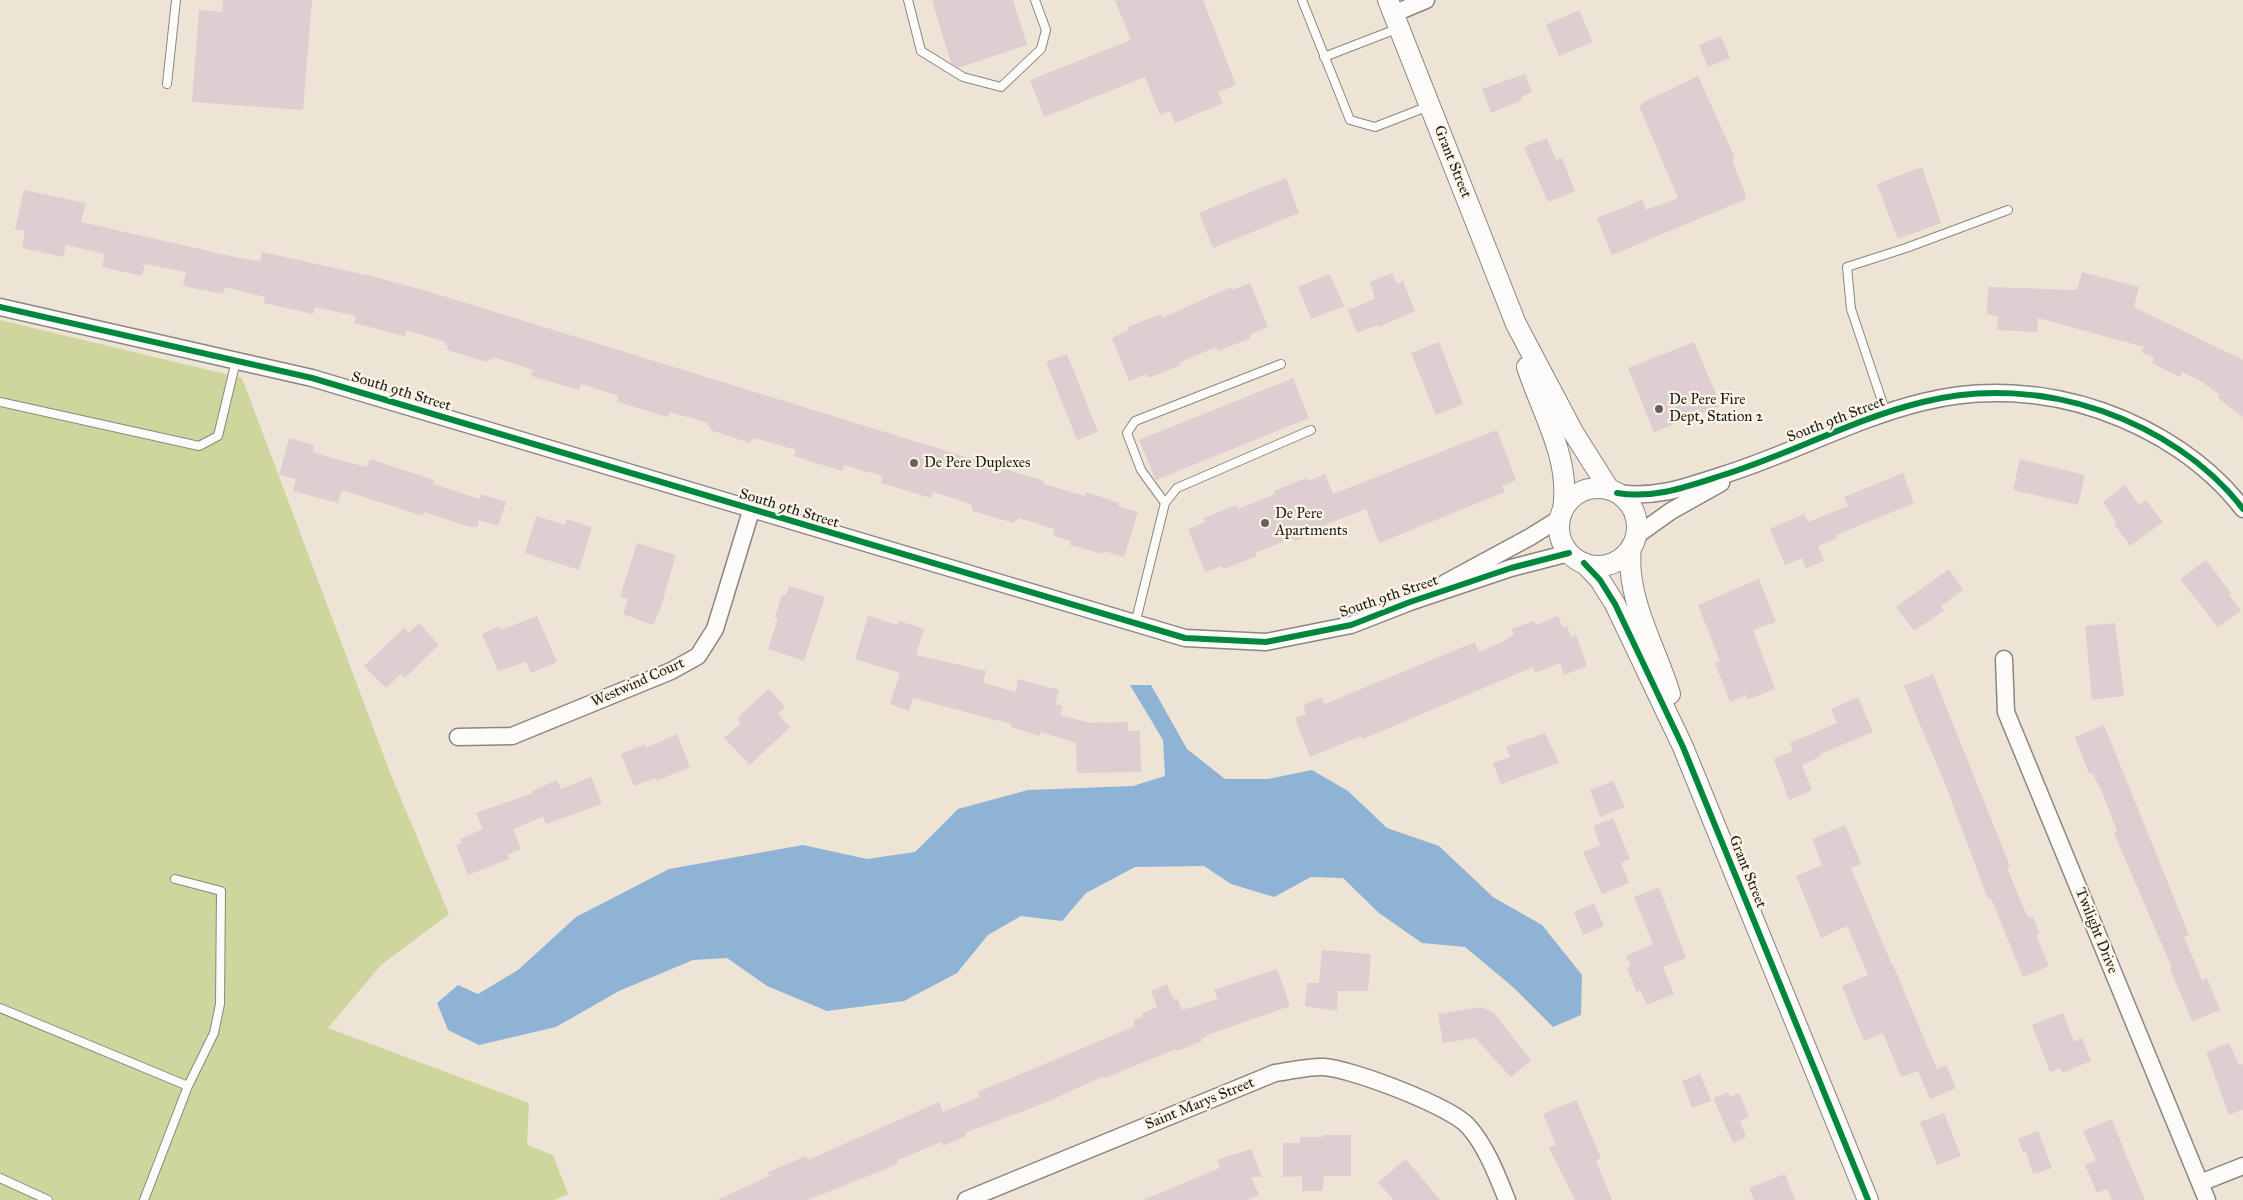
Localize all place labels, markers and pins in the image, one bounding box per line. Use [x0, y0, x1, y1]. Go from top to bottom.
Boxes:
place label: De Pere Fire Dept, Station 2 [1669, 391, 1763, 426]
marker: De Pere Fire Dept, Station 2 [1653, 403, 1665, 415]
place label: De Pere Duplexes [924, 454, 1030, 472]
marker: De Pere Duplexes [908, 457, 920, 469]
place label: De Pere Apartments [1275, 505, 1348, 540]
marker: De Pere Apartments [1259, 517, 1271, 529]

